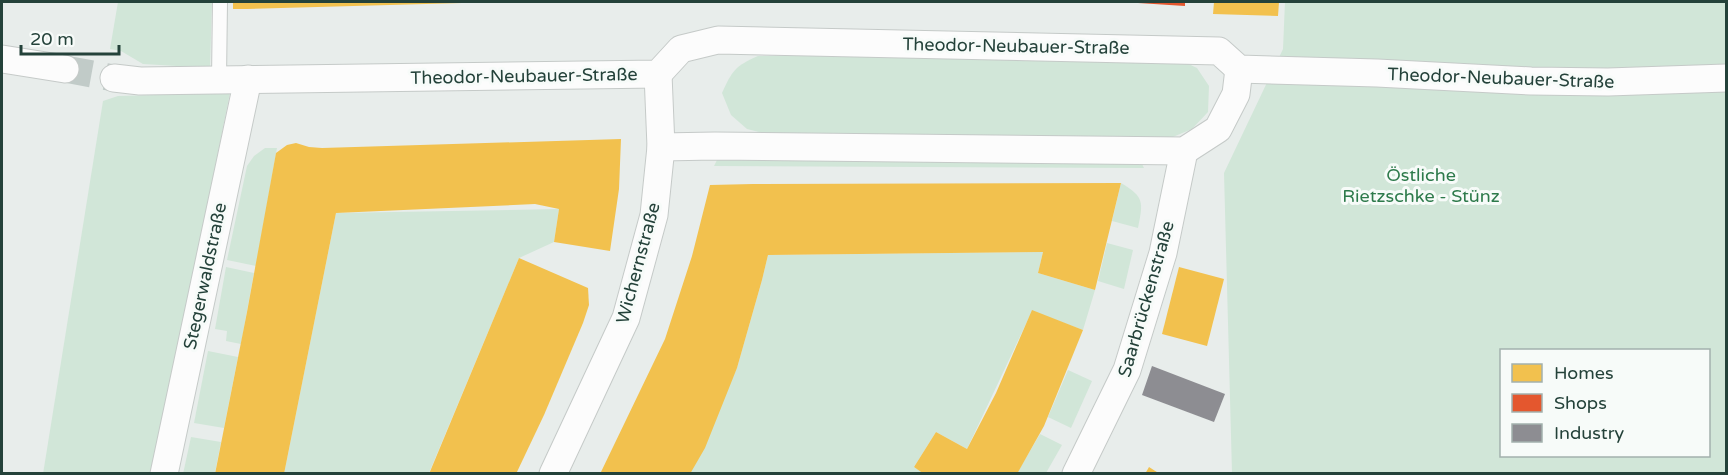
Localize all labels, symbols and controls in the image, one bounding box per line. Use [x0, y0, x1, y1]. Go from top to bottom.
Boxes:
scale bar [21, 18, 118, 56]
text: 20 m [30, 28, 74, 50]
street label: Theodor-Neubauer-Straße [902, 33, 1130, 59]
street label: Theodor-Neubauer-Straße [410, 63, 638, 89]
street label: Theodor-Neubauer-Straße [1387, 63, 1615, 93]
park label: Östliche Rietzschke - Stünz [1342, 164, 1500, 207]
street label: Stegerwaldstraße [179, 200, 231, 352]
street label: Wichernstraße [611, 200, 665, 326]
street label: Saarbrückenstraße [1113, 218, 1179, 380]
legend [1500, 349, 1710, 457]
text: Homes [1554, 362, 1614, 384]
text: Shops [1554, 392, 1607, 414]
text: Industry [1554, 422, 1625, 444]

